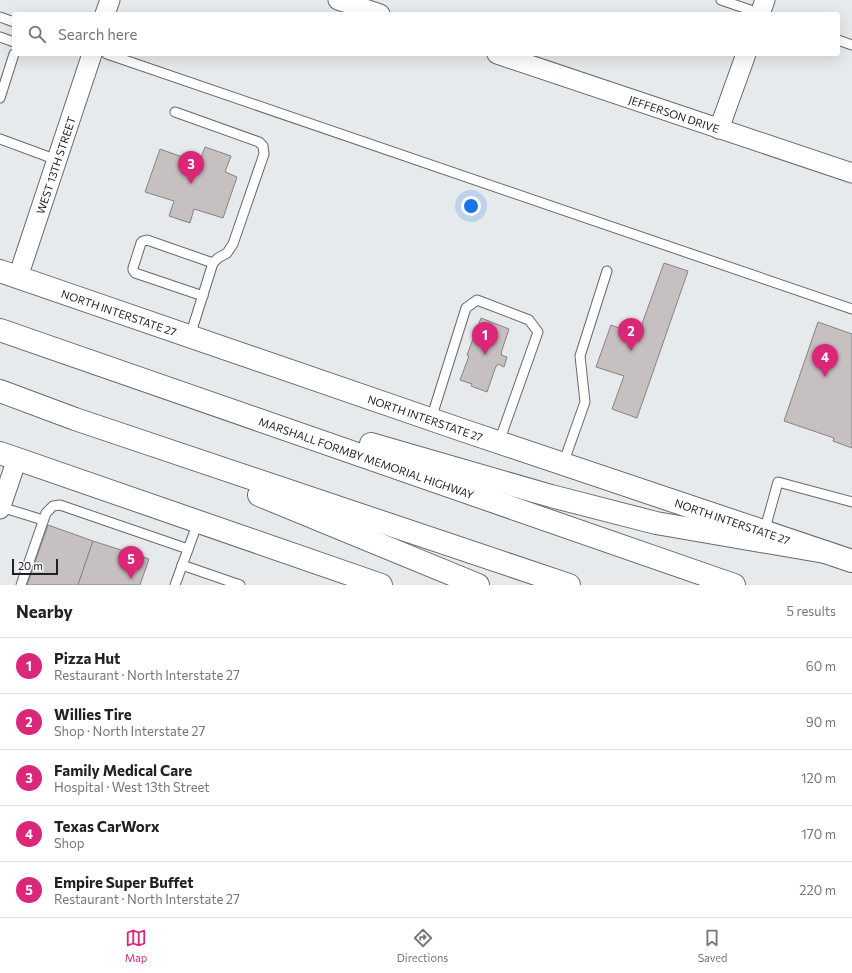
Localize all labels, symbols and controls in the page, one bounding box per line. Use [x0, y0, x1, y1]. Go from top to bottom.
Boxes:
search box [12, 12, 840, 56]
icon: search [26, 23, 48, 45]
text: Search here [58, 25, 137, 43]
street label: JEFFERSON DRIVE [627, 92, 721, 135]
street label: WEST 13TH STREET [33, 114, 77, 216]
pin: 3 [178, 151, 204, 184]
your location [461, 196, 481, 216]
street label: NORTH INTERSTATE 27 [60, 286, 179, 338]
pin: 2 [618, 318, 644, 351]
pin: 1 [472, 322, 498, 355]
pin: 4 [812, 344, 838, 377]
street label: NORTH INTERSTATE 27 [366, 392, 485, 443]
street label: MARSHALL FORMBY MEMORIAL HIGHWAY [257, 414, 476, 501]
street label: NORTH INTERSTATE 27 [673, 495, 792, 546]
pin: 5 [118, 546, 144, 579]
scale bar [12, 557, 58, 576]
text: 20 m [18, 559, 43, 572]
text: Nearby [16, 601, 73, 622]
text: 5 results [786, 603, 836, 619]
text: Pizza Hut [54, 649, 120, 667]
text: 1 [26, 658, 32, 674]
text: 60 m [806, 658, 836, 674]
text: Restaurant · North Interstate 27 [54, 667, 240, 683]
text: Willies Tire [54, 705, 132, 723]
text: 2 [25, 714, 33, 730]
text: 90 m [806, 714, 836, 730]
text: Shop · North Interstate 27 [54, 723, 205, 739]
text: Family Medical Care [54, 761, 192, 779]
text: 3 [25, 770, 33, 786]
text: 120 m [801, 770, 836, 786]
text: Hospital · West 13th Street [54, 779, 210, 795]
text: Texas CarWorx [54, 817, 159, 835]
text: 4 [25, 826, 33, 842]
text: 170 m [801, 826, 836, 842]
text: Shop [54, 835, 85, 851]
text: Empire Super Buffet [54, 873, 194, 891]
text: 5 [25, 882, 33, 898]
text: 220 m [799, 882, 836, 898]
text: Restaurant · North Interstate 27 [54, 891, 240, 907]
tab: Map [125, 927, 147, 964]
tab: Directions [397, 927, 448, 964]
tab: Saved [698, 927, 727, 964]

